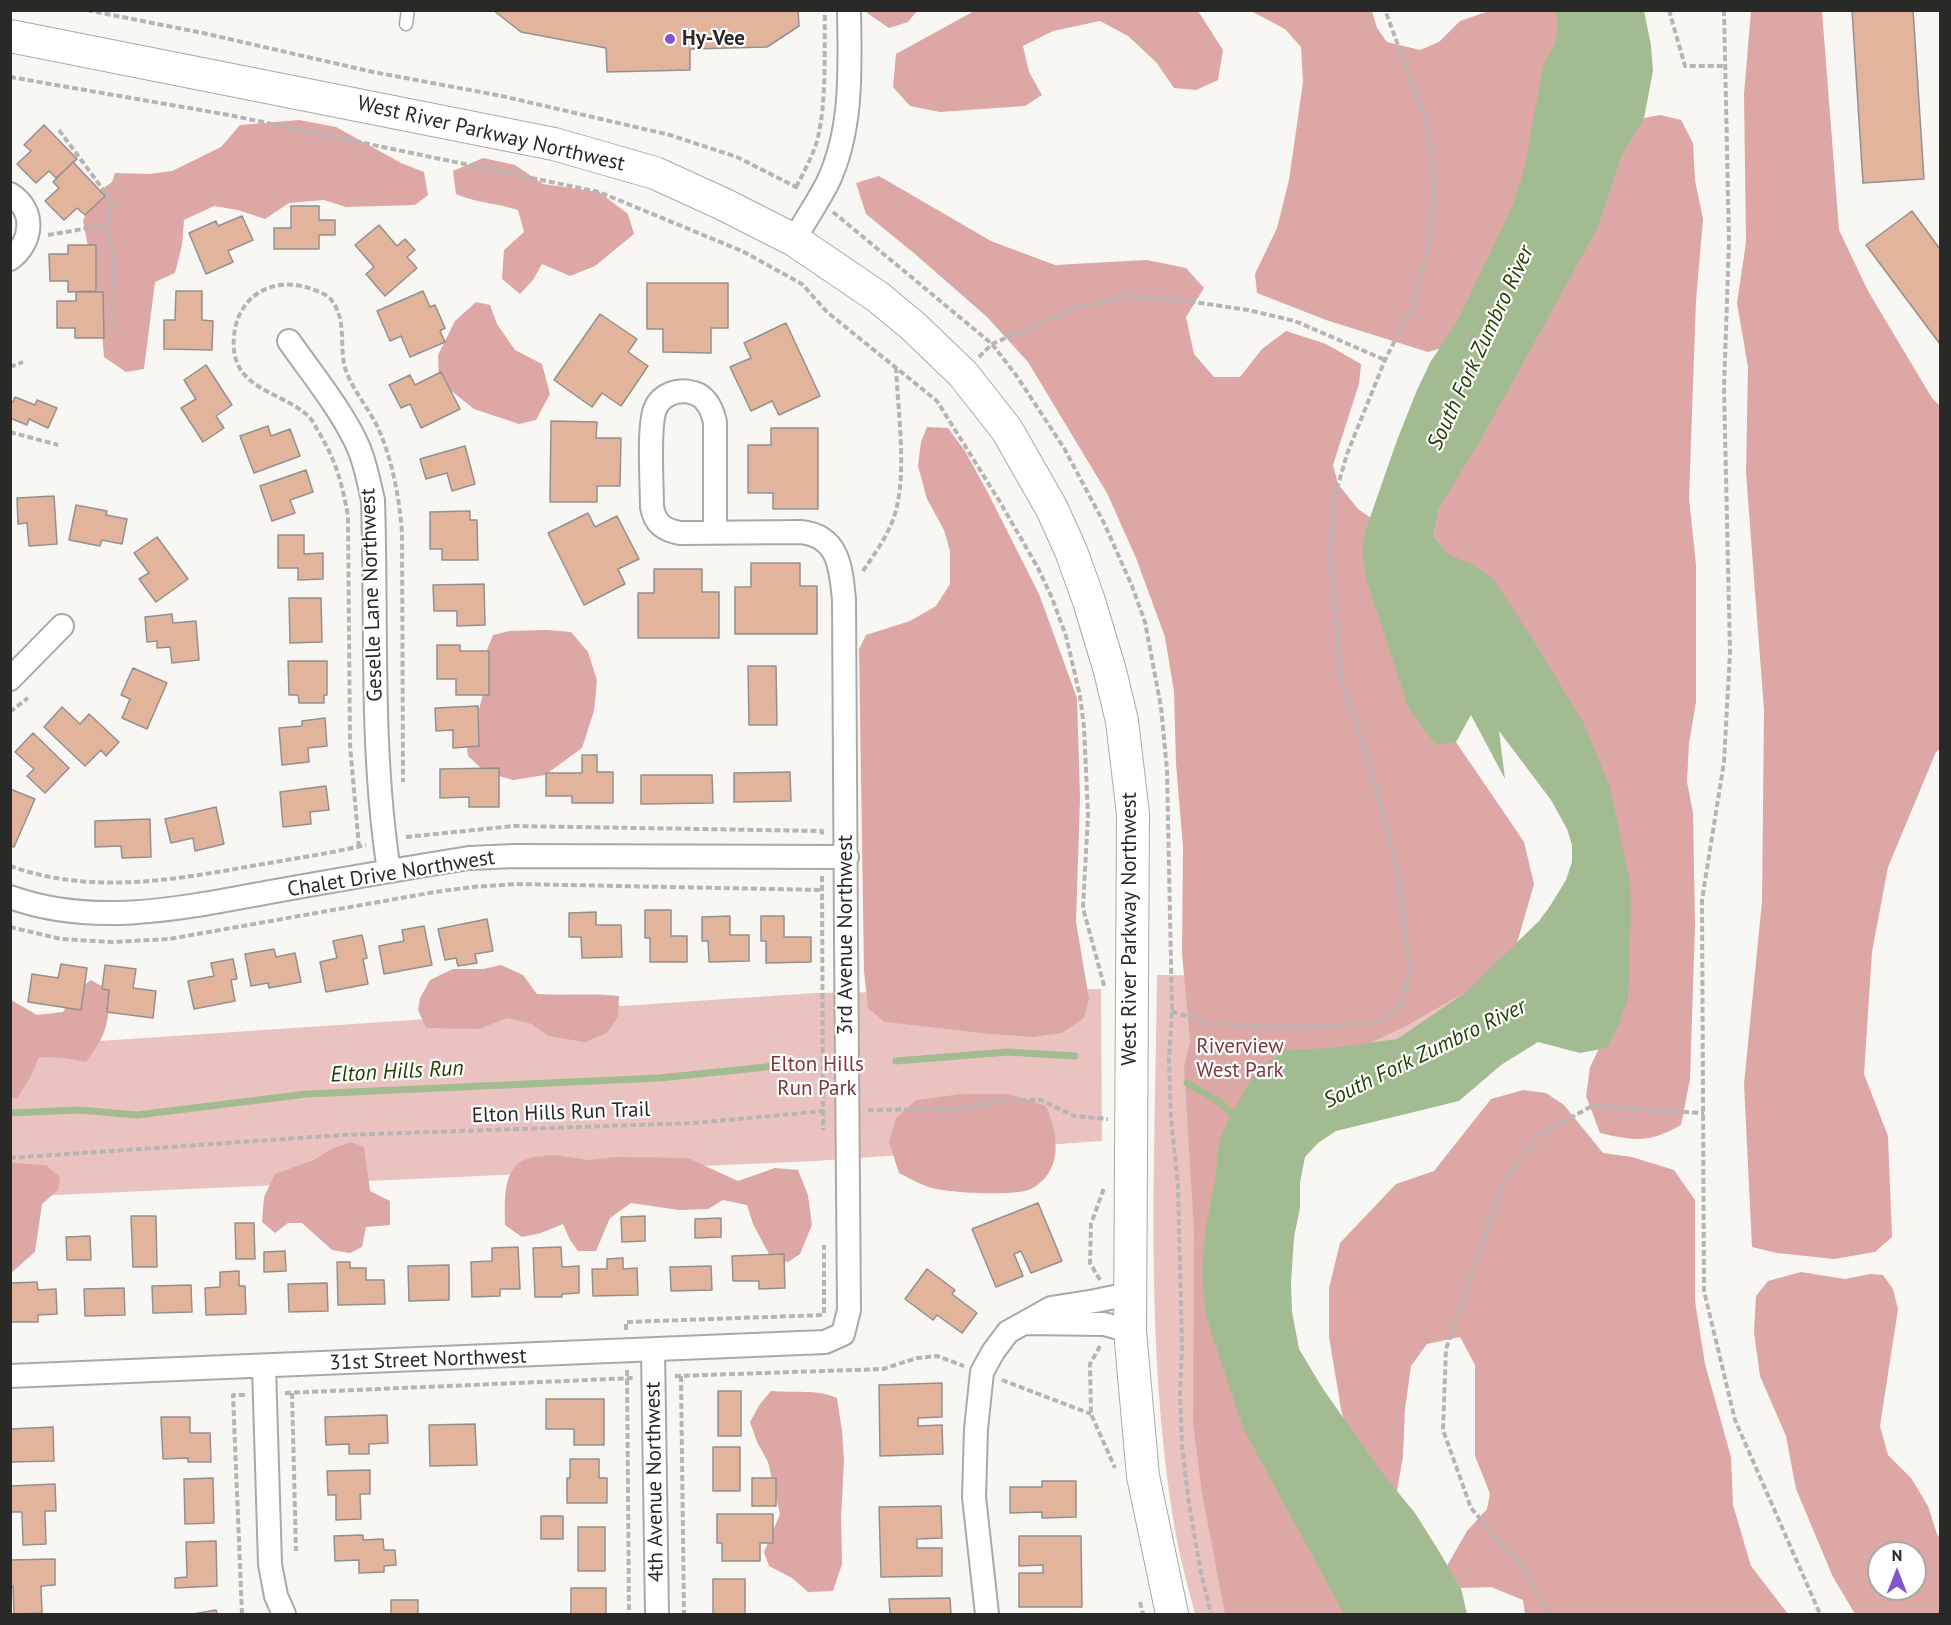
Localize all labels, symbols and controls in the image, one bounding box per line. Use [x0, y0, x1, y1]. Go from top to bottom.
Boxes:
place label: Hy-Vee [682, 26, 745, 52]
marker: Hy-Vee [663, 32, 677, 46]
street label: West River Parkway Northwest [355, 91, 627, 177]
water label: South Fork Zumbro River [1422, 242, 1540, 454]
street label: Geselle Lane Northwest [356, 488, 388, 702]
street label: West River Parkway Northwest [1117, 792, 1143, 1066]
street label: 3rd Avenue Northwest [833, 835, 859, 1035]
street label: Chalet Drive Northwest [285, 845, 497, 903]
water label: South Fork Zumbro River [1319, 993, 1531, 1115]
park label: Riverview West Park [1196, 1034, 1284, 1084]
park label: Elton Hills Run Park [770, 1052, 864, 1102]
water label: Elton Hills Run [330, 1055, 464, 1089]
street label: Elton Hills Run Trail [471, 1097, 651, 1129]
street label: 31st Street Northwest [329, 1344, 527, 1376]
street label: 4th Avenue Northwest [641, 1382, 669, 1582]
north arrow [1867, 1541, 1927, 1601]
text: N [1892, 1545, 1902, 1565]

